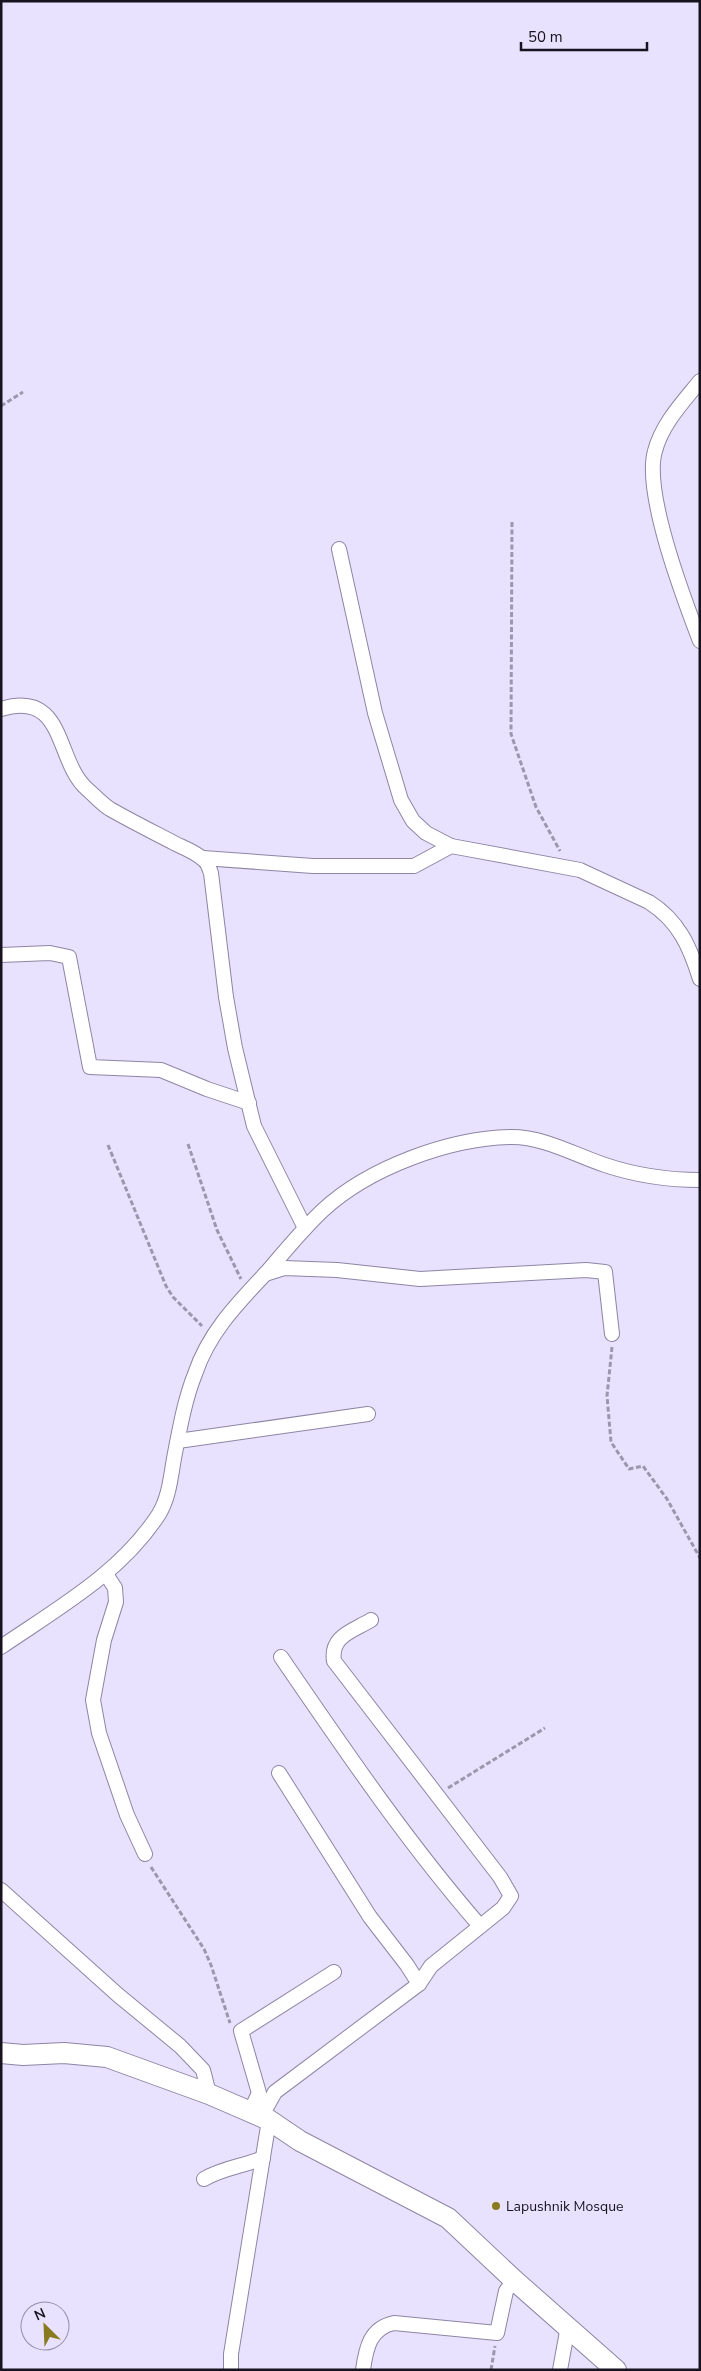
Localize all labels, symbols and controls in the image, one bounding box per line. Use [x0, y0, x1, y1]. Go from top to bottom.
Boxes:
scale bar [521, 20, 647, 52]
text: 50 m [528, 27, 563, 47]
place label: Lapushnik Mosque [506, 2197, 623, 2216]
marker: Lapushnik Mosque [490, 2200, 502, 2212]
north arrow [20, 2301, 70, 2351]
text: N [31, 2304, 49, 2325]

